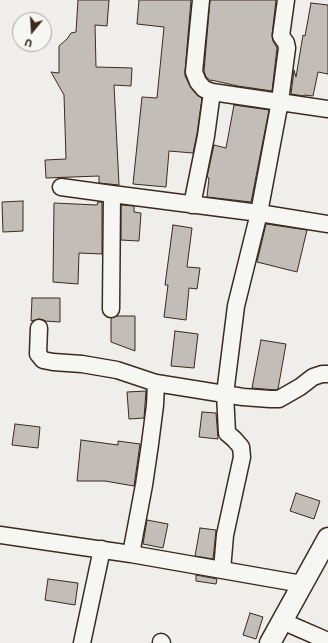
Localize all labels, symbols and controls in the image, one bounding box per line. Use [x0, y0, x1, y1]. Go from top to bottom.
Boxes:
north arrow [12, 12, 52, 52]
text: U [23, 36, 34, 50]

